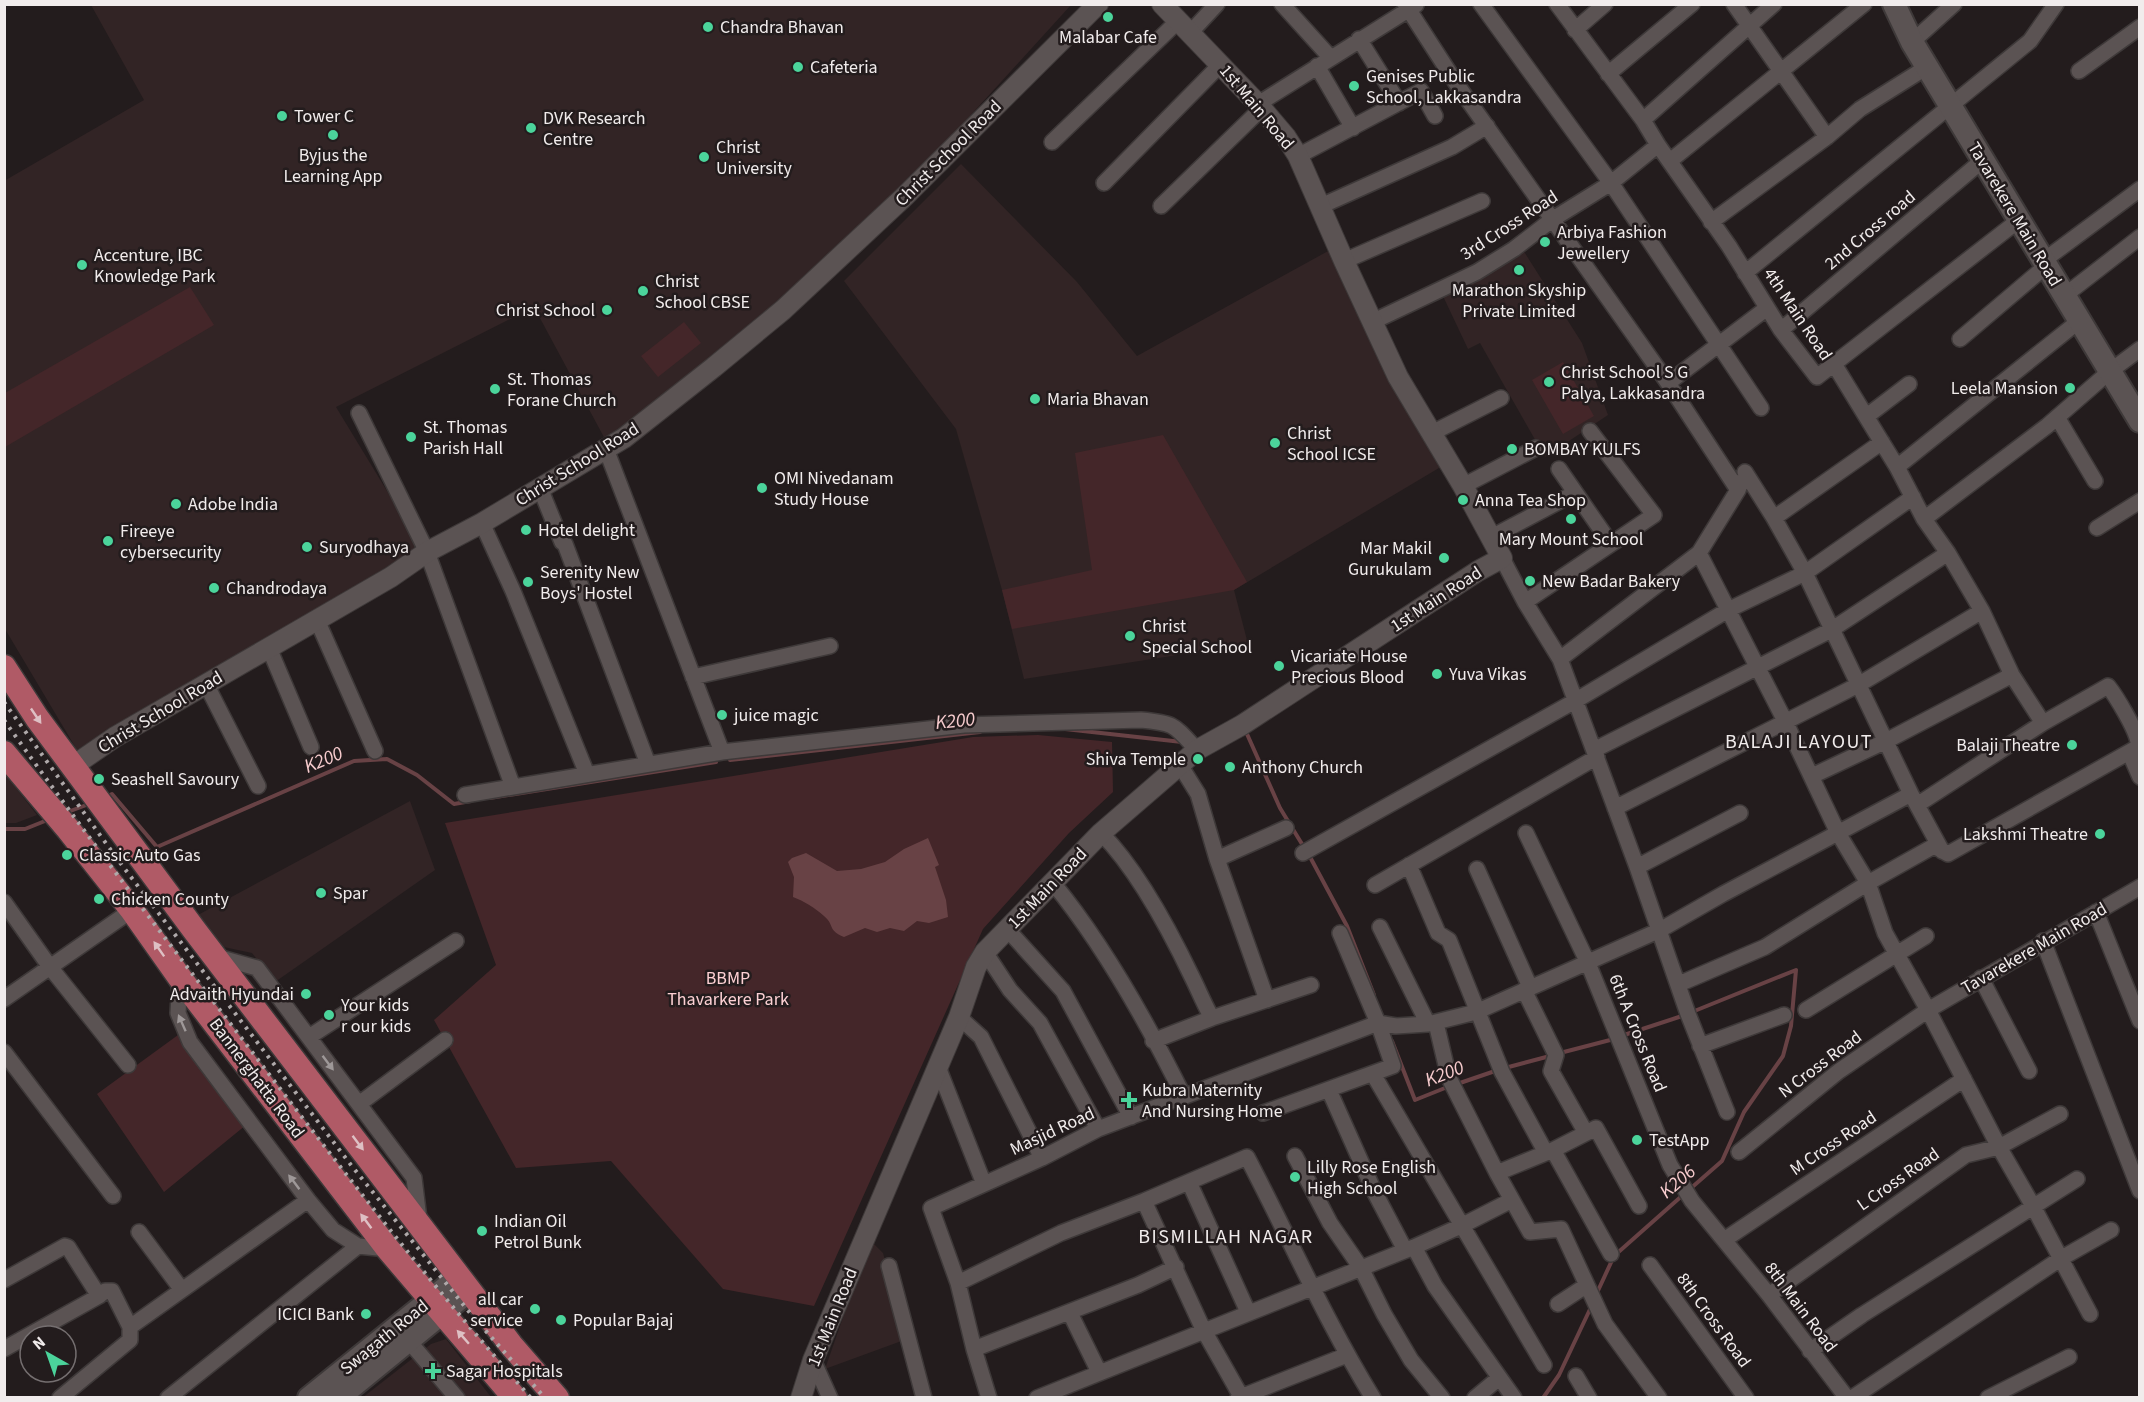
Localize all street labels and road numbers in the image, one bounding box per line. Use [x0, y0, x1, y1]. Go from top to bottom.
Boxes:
street label: 1st Main Road [1213, 59, 1300, 155]
street label: Christ School Road [889, 94, 1007, 212]
street label: Tavarekere Main Road [1962, 137, 2068, 291]
street label: 3rd Cross Road [1456, 184, 1563, 266]
street label: 2nd Cross road [1819, 185, 1921, 276]
street label: 4th Main Road [1757, 263, 1838, 366]
street label: Christ School Road [511, 416, 644, 513]
street label: 1st Main Road [1386, 560, 1487, 638]
street label: Christ School Road [93, 665, 227, 760]
street label: 1st Main Road [1002, 842, 1093, 935]
street label: Tavarekere Main Road [1957, 897, 2112, 1000]
street label: 6th A Cross Road [1603, 970, 1673, 1096]
street label: Bannerghatta Road [203, 1013, 310, 1144]
street label: N Cross Road [1773, 1025, 1867, 1104]
street label: Masjid Road [1006, 1101, 1099, 1162]
street label: M Cross Road [1785, 1105, 1882, 1182]
street label: L Cross Road [1852, 1142, 1945, 1217]
street label: 8th Main Road [1758, 1257, 1843, 1358]
street label: 1st Main Road [801, 1264, 864, 1370]
street label: 8th Cross Road [1671, 1268, 1757, 1373]
street label: Swagath Road [335, 1294, 434, 1381]

